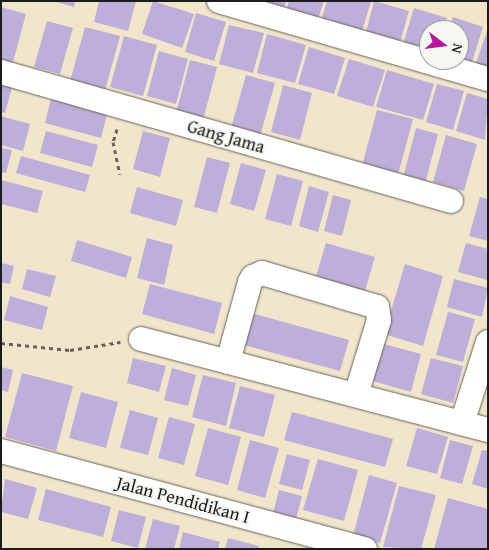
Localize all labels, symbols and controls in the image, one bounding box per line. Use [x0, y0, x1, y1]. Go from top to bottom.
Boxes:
north arrow [419, 20, 469, 70]
text: N [447, 42, 468, 56]
street label: Gang Jama [185, 116, 267, 158]
street label: Jalan Pendidikan I [114, 472, 252, 528]

